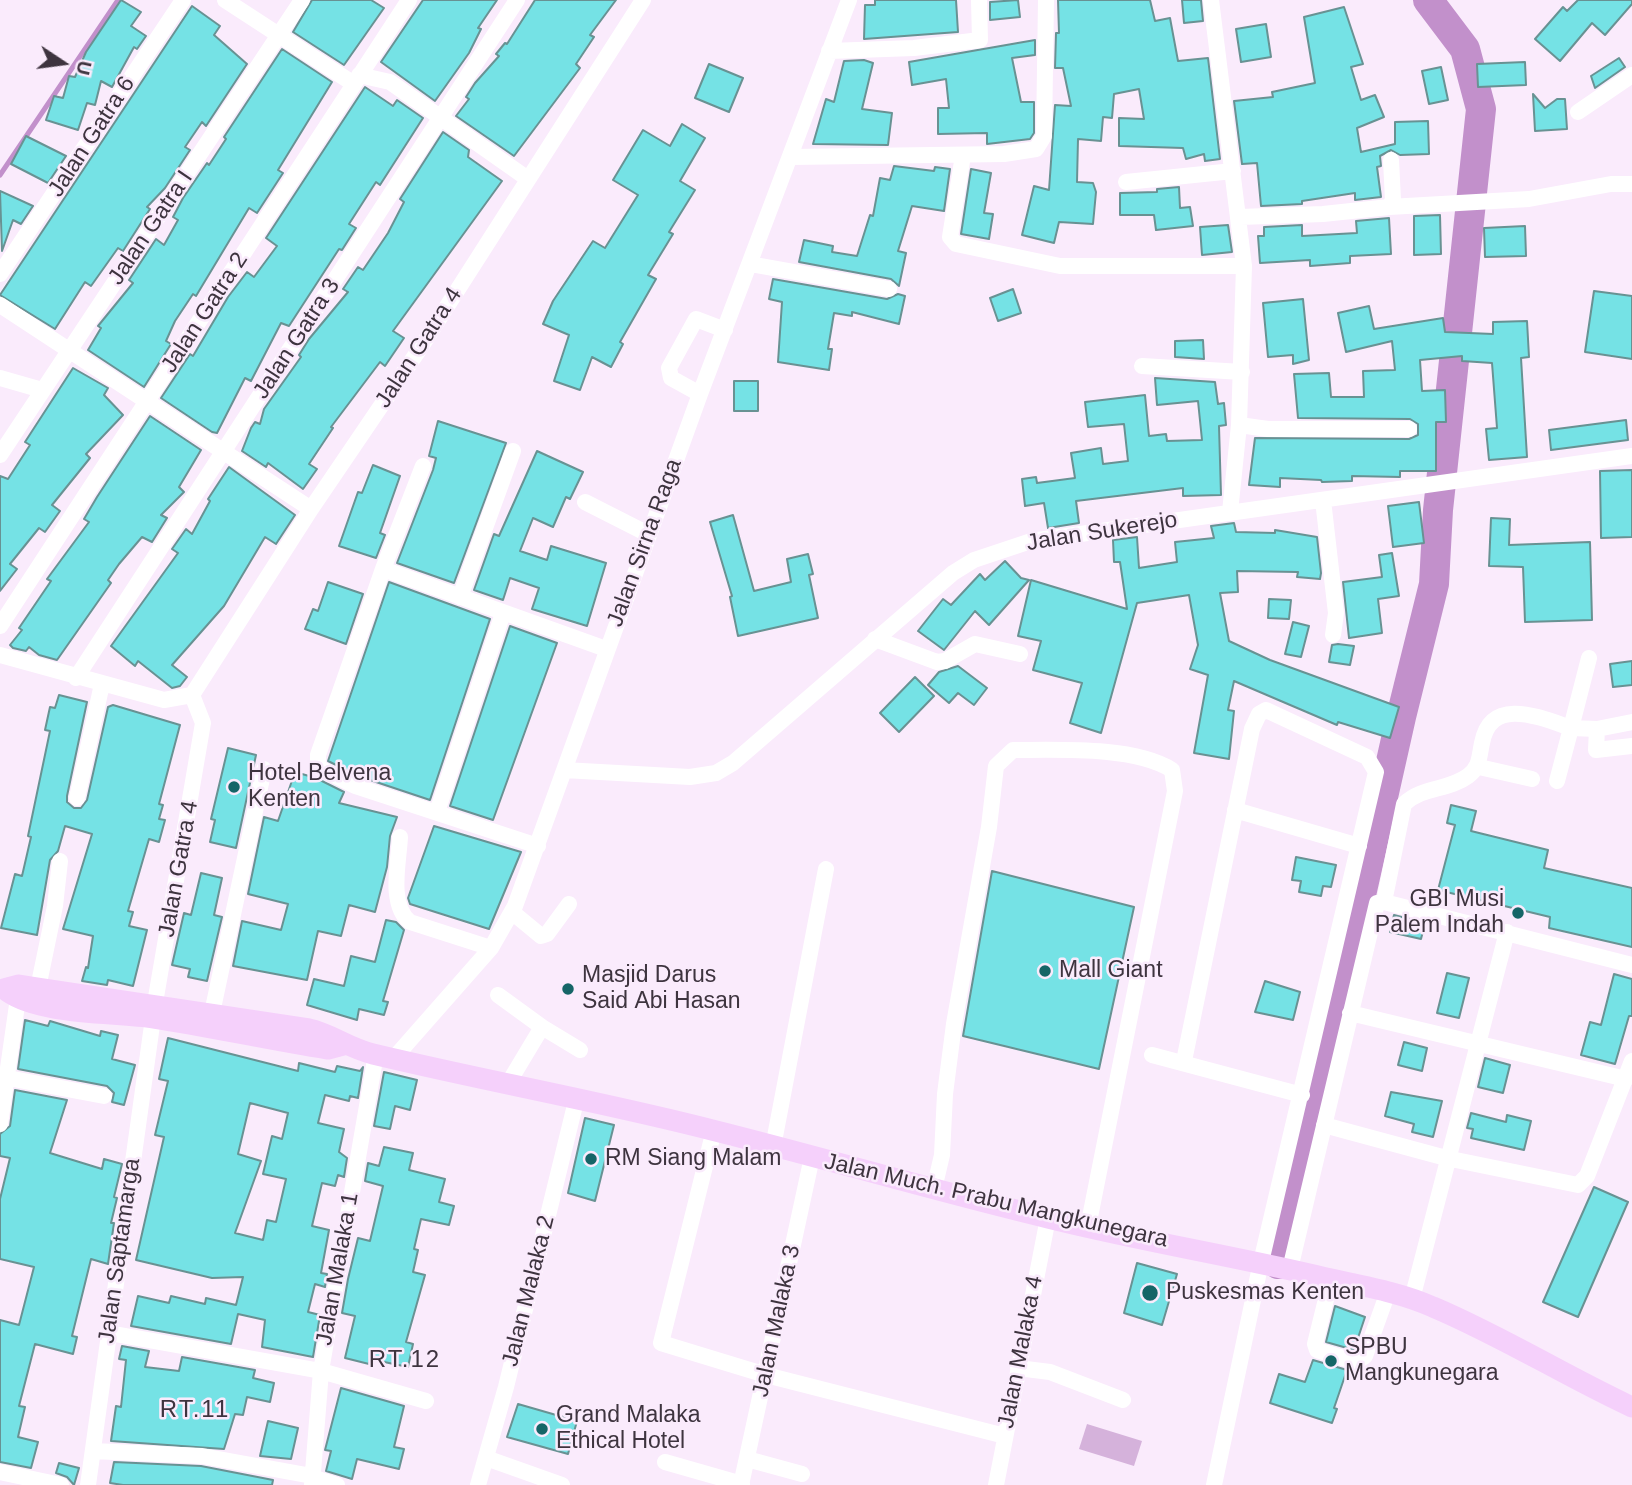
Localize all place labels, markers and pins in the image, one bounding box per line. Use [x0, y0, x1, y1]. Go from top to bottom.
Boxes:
place label: Hotel Belvena Kenten [248, 760, 391, 814]
marker: Hotel Belvena Kenten [226, 779, 242, 795]
place label: GBI Musi Palem Indah [1375, 886, 1504, 940]
marker: GBI Musi Palem Indah [1510, 905, 1526, 921]
place label: Mall Giant [1059, 957, 1163, 985]
place label: Masjid Darus Said Abi Hasan [582, 962, 741, 1016]
marker: Mall Giant [1037, 963, 1053, 979]
marker: Masjid Darus Said Abi Hasan [560, 981, 576, 997]
place label: RM Siang Malam [605, 1145, 781, 1173]
marker: RM Siang Malam [583, 1151, 599, 1167]
place label: Puskesmas Kenten [1166, 1279, 1364, 1307]
marker: Puskesmas Kenten [1140, 1283, 1160, 1303]
place label: SPBU Mangkunegara [1345, 1334, 1498, 1388]
marker: SPBU Mangkunegara [1323, 1353, 1339, 1369]
place label: Grand Malaka Ethical Hotel [556, 1402, 700, 1456]
marker: Grand Malaka Ethical Hotel [534, 1421, 550, 1437]

